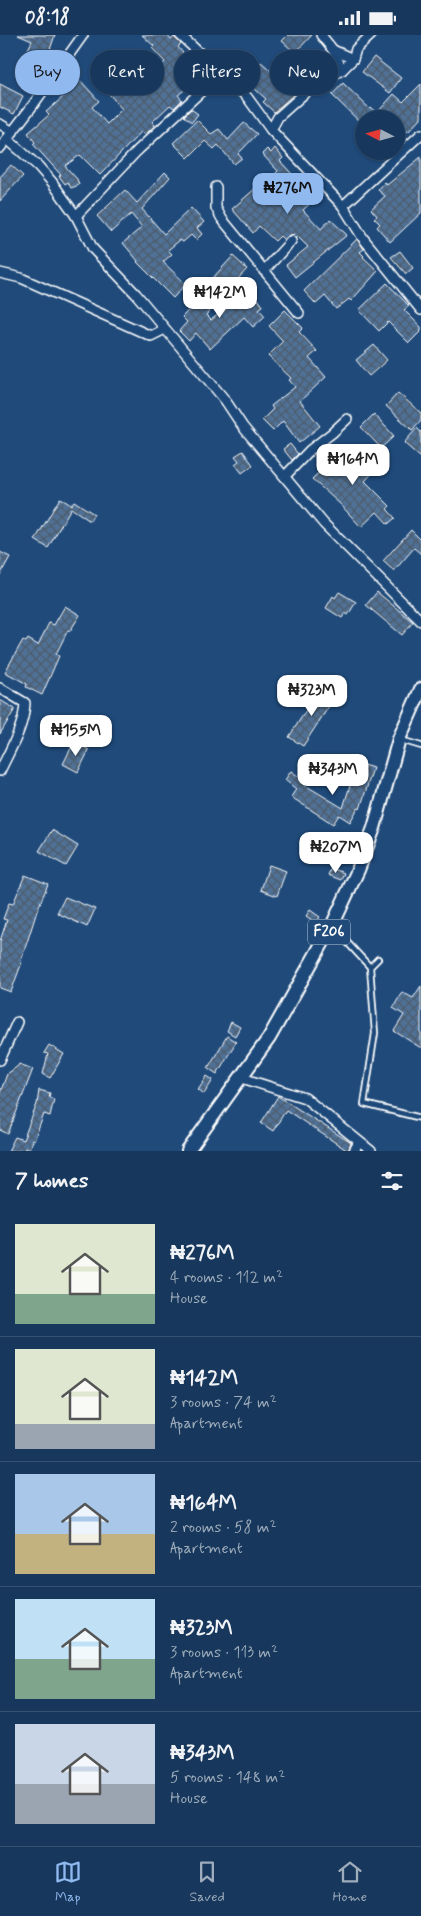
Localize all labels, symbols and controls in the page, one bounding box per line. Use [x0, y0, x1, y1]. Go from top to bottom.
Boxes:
text: 08:18 [25, 5, 70, 30]
chip: Buy [15, 50, 80, 95]
chip: Rent [90, 50, 164, 95]
chip: Filters [174, 50, 260, 95]
chip: New [270, 50, 338, 95]
north arrow [355, 110, 405, 160]
map controls [355, 110, 405, 160]
pin: ₦276M [253, 173, 323, 215]
text: ₦276M [263, 178, 313, 199]
pin: ₦142M [185, 277, 255, 319]
text: ₦142M [194, 282, 246, 303]
pin: ₦164M [318, 443, 388, 486]
text: ₦164M [327, 449, 379, 470]
pin: ₦323M [277, 675, 347, 717]
text: ₦323M [288, 680, 336, 701]
pin: ₦155M [41, 715, 111, 757]
text: ₦155M [51, 720, 101, 741]
pin: ₦343M [298, 753, 368, 796]
text: ₦343M [308, 759, 358, 780]
pin: ₦207M [301, 831, 371, 874]
text: ₦207M [310, 837, 362, 858]
road number: F206 [308, 919, 350, 945]
text: 7 homes [15, 1167, 88, 1195]
icon: filters [378, 1167, 406, 1195]
text: ₦276M [170, 1239, 234, 1267]
icon: home [55, 1244, 115, 1304]
text: 4 rooms · 112 m² [170, 1267, 283, 1288]
text: House [170, 1288, 208, 1309]
text: ₦142M [170, 1364, 238, 1392]
icon: home [55, 1369, 115, 1429]
text: 3 rooms · 74 m² [170, 1392, 277, 1413]
text: Apartment [170, 1413, 243, 1434]
text: ₦164M [170, 1489, 237, 1517]
icon: home [55, 1494, 115, 1554]
text: 2 rooms · 58 m² [170, 1517, 276, 1538]
text: Apartment [170, 1538, 243, 1559]
text: ₦323M [170, 1614, 233, 1642]
icon: home [55, 1619, 115, 1679]
text: 3 rooms · 113 m² [170, 1642, 278, 1663]
text: Apartment [170, 1663, 243, 1684]
text: ₦343M [170, 1739, 234, 1767]
icon: home [55, 1744, 115, 1804]
text: 5 rooms · 148 m² [170, 1767, 285, 1788]
text: House [170, 1788, 208, 1809]
tab: Map [54, 1858, 82, 1906]
tab: Saved [189, 1858, 225, 1906]
tab: Home [332, 1858, 367, 1906]

